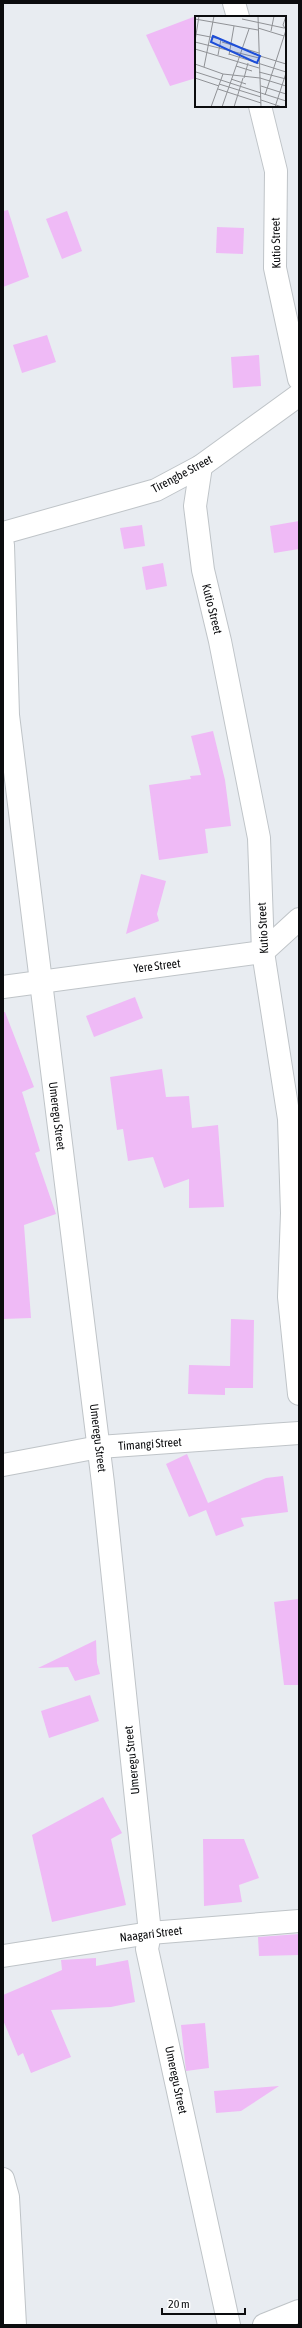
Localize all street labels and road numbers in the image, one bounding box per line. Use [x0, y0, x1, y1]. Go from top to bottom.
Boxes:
street label: Kutio Street [269, 217, 283, 269]
street label: Tirengbe Street [149, 452, 215, 496]
street label: Kutio Street [199, 582, 225, 636]
street label: Kutio Street [255, 901, 271, 954]
street label: Yere Street [133, 956, 182, 976]
street label: Umeregu Street [46, 1081, 68, 1152]
street label: Umeregu Street [87, 1403, 109, 1474]
street label: Timangi Street [118, 1435, 183, 1453]
street label: Umeregu Street [121, 1724, 143, 1795]
street label: Naagari Street [119, 1923, 184, 1945]
street label: Umeregu Street [162, 2045, 190, 2116]

